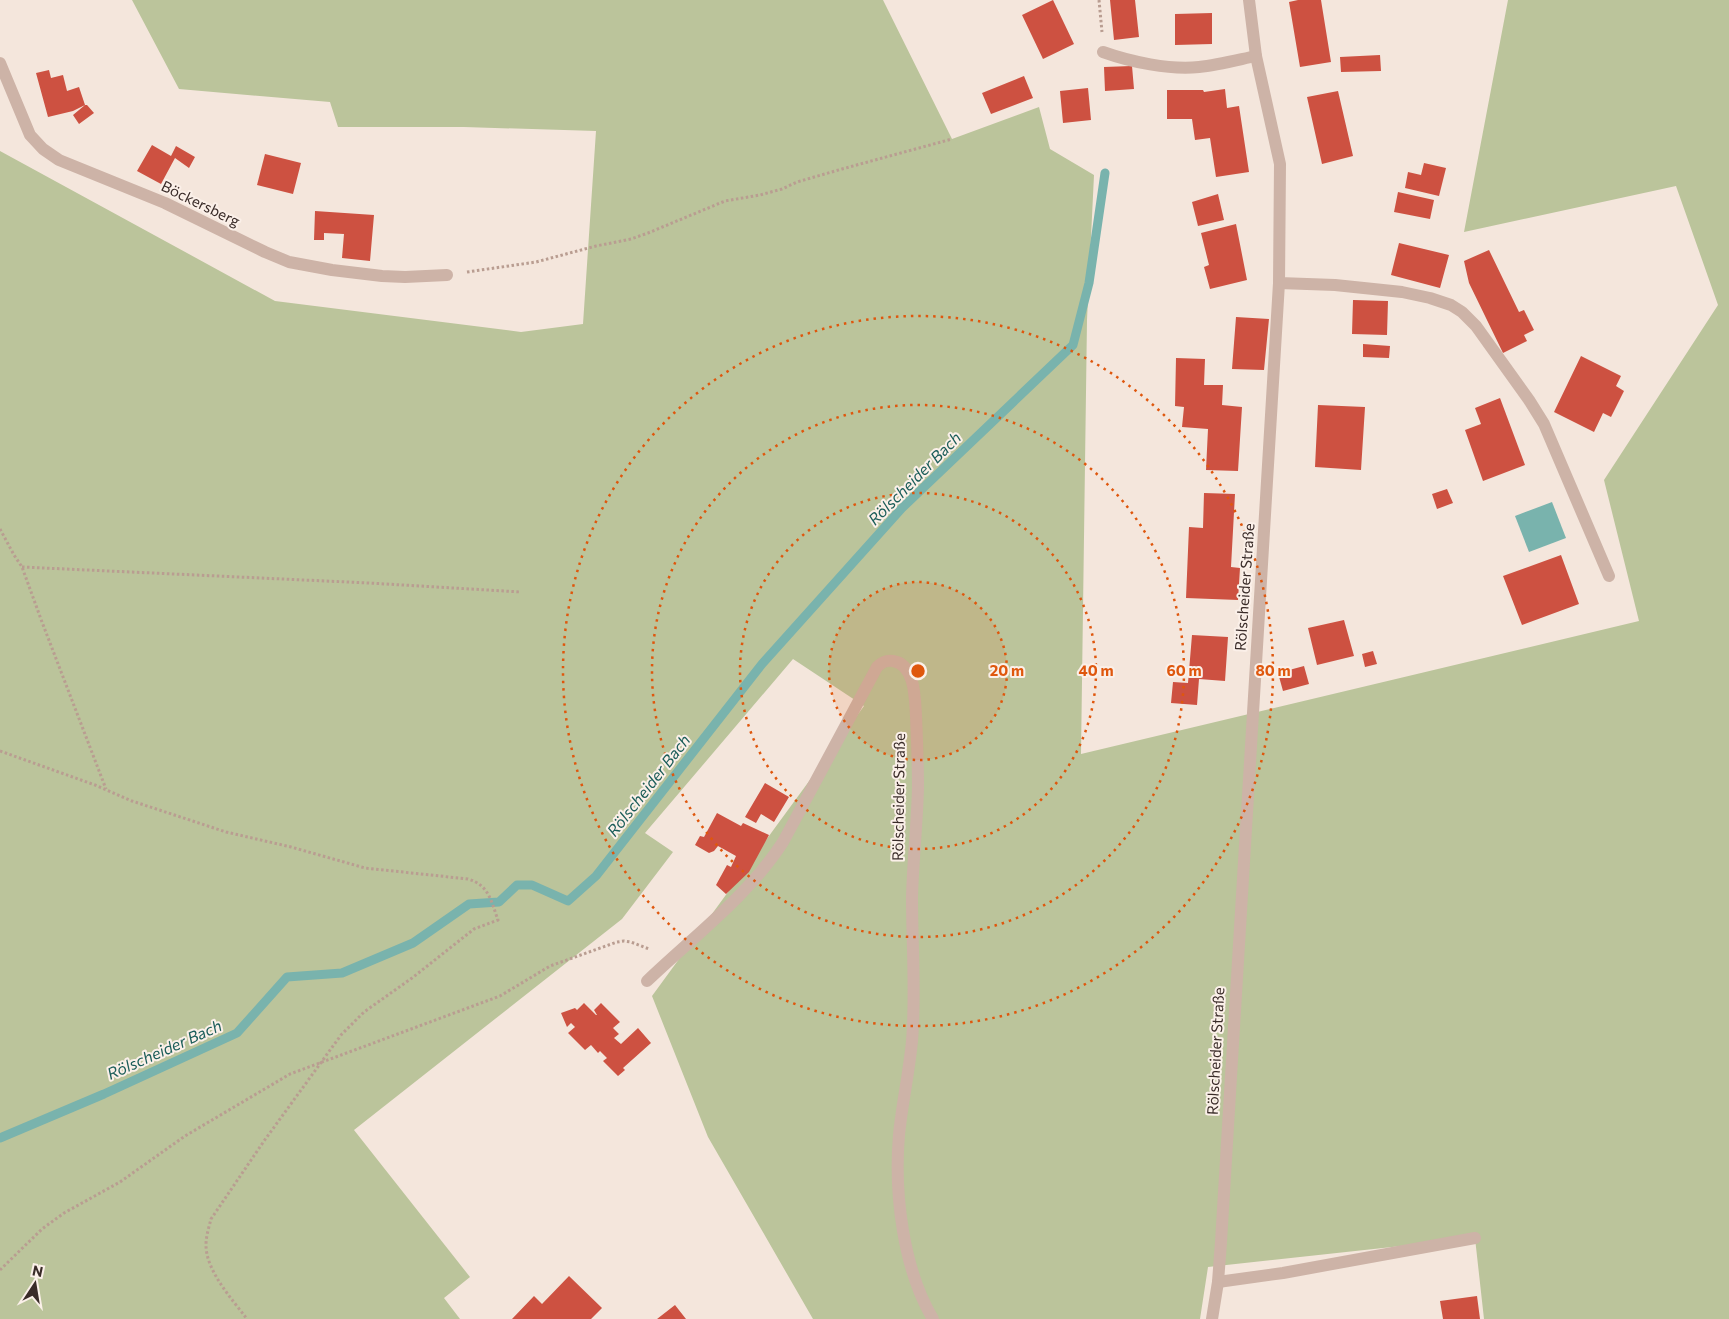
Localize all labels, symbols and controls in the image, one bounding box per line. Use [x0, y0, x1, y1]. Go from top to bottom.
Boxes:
street label: Böckersberg [159, 176, 243, 230]
water label: Rölscheider Bach [864, 428, 964, 528]
street label: Rölscheider Straße [1231, 523, 1257, 651]
text: 20 m [990, 661, 1024, 679]
text: 40 m [1078, 661, 1114, 679]
text: 60 m [1166, 661, 1202, 679]
text: 80 m [1255, 661, 1291, 679]
centre of rings [909, 662, 927, 680]
water label: Rölscheider Bach [602, 730, 694, 840]
street label: Rölscheider Straße [888, 733, 908, 861]
street label: Rölscheider Straße [1203, 987, 1227, 1115]
water label: Rölscheider Bach [104, 1015, 224, 1083]
north arrow [10, 1259, 60, 1309]
text: N [31, 1261, 45, 1280]

